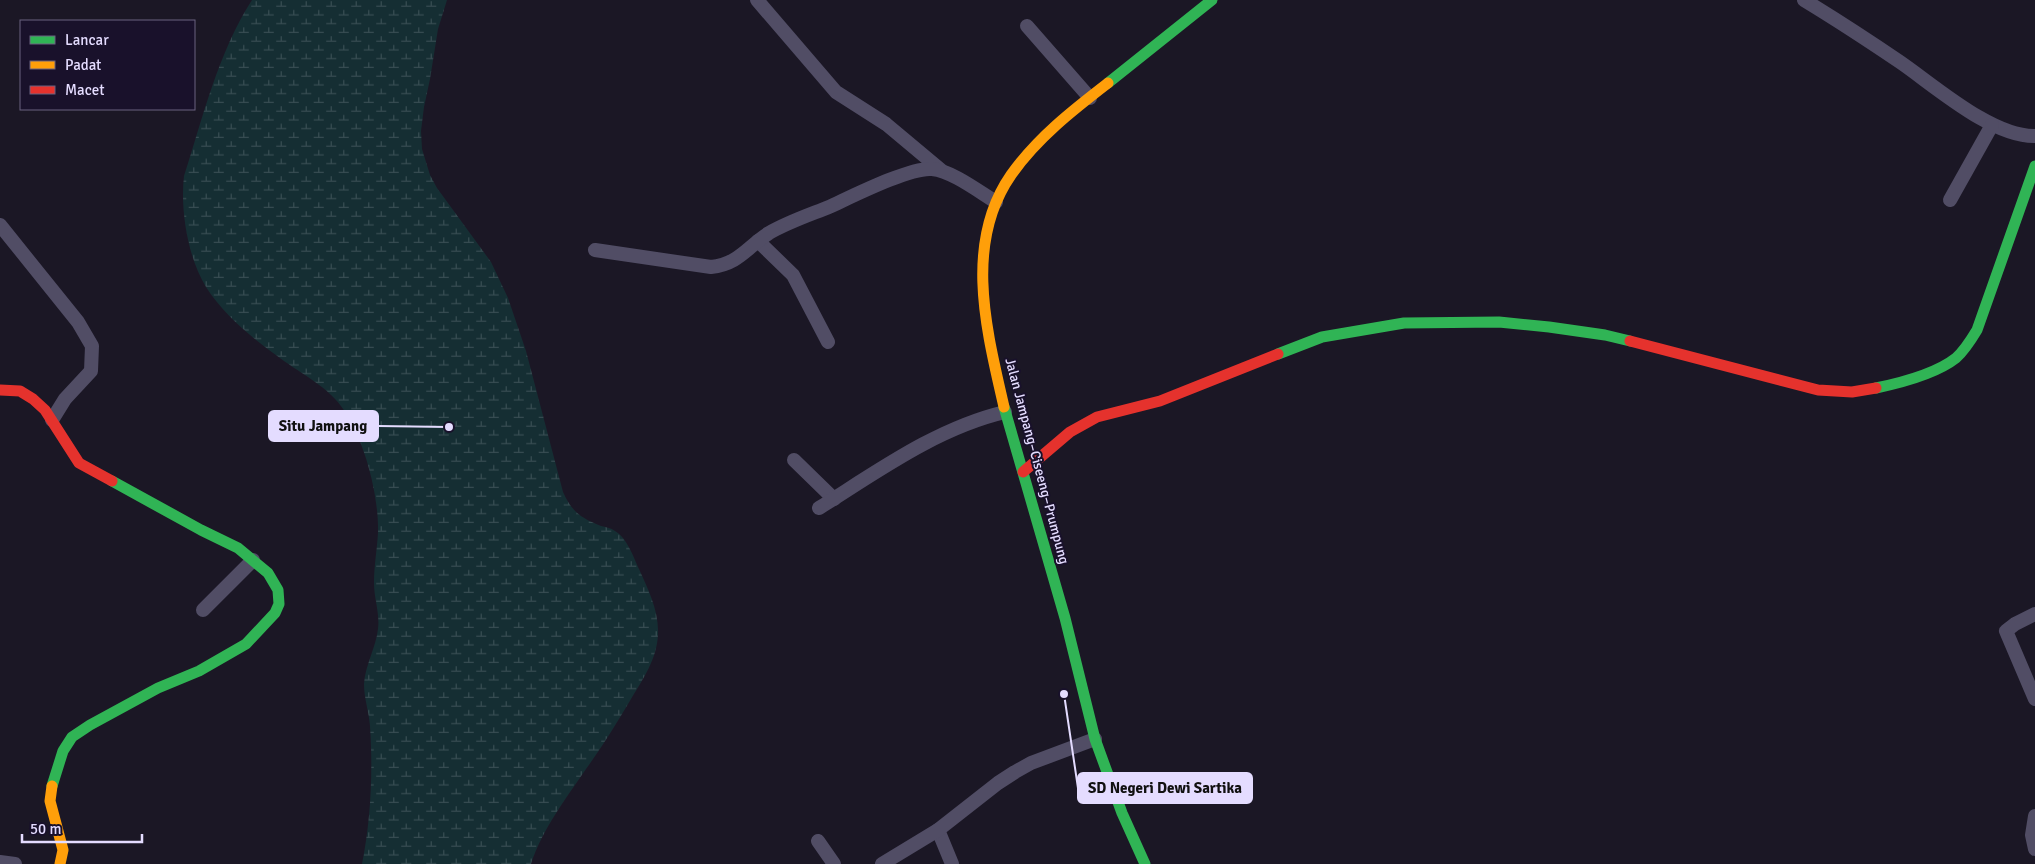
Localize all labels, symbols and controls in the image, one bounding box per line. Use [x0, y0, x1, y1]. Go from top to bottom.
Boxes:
legend [20, 20, 195, 110]
text: Lancar [65, 31, 109, 49]
text: Padat [65, 56, 101, 74]
text: Macet [65, 81, 104, 99]
street label: Jalan Jampang–Ciseeng–Prumpung [1001, 356, 1073, 566]
callout: Situ Jampang [269, 411, 378, 441]
text: Situ Jampang [279, 417, 367, 435]
callout: SD Negeri Dewi Sartika [1078, 773, 1252, 803]
text: SD Negeri Dewi Sartika [1088, 779, 1242, 797]
scale bar [22, 812, 142, 844]
text: 50 m [30, 820, 61, 838]

